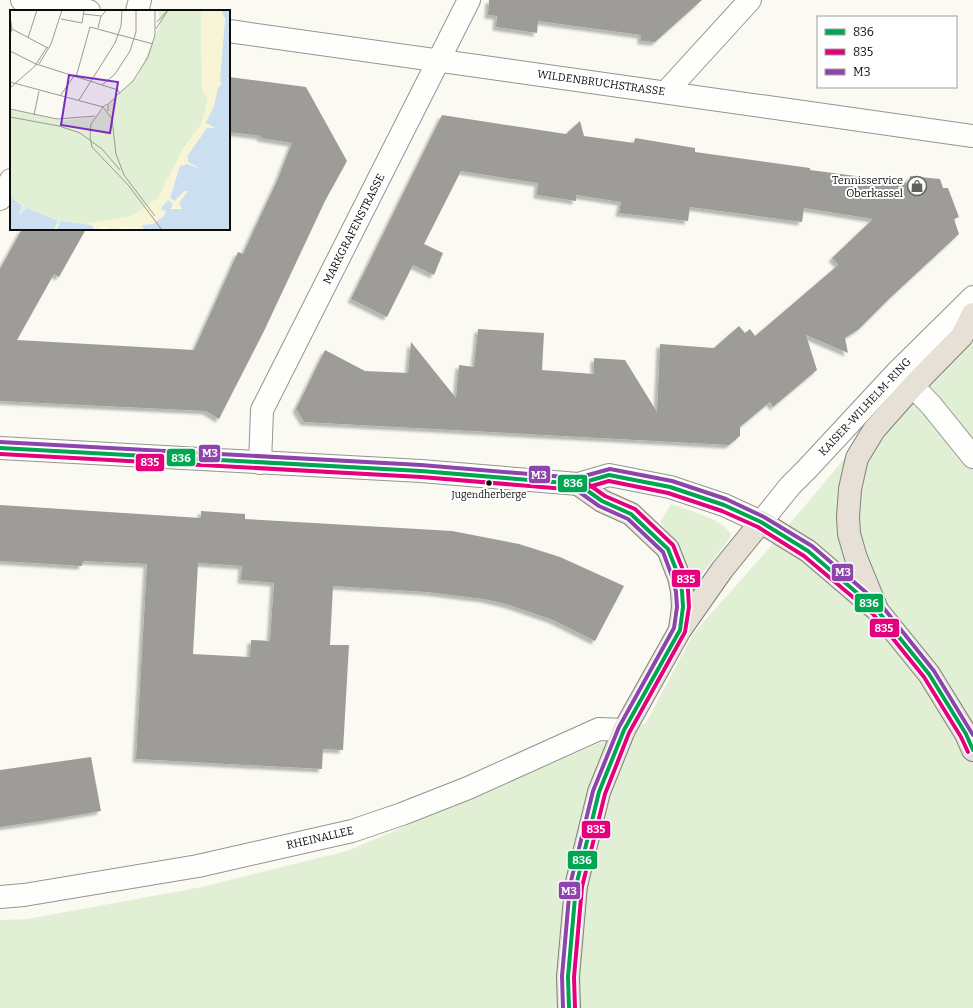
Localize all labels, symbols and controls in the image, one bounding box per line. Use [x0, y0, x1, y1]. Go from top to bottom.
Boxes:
inset map [10, 10, 230, 230]
legend [817, 16, 957, 88]
text: 836 [853, 25, 874, 39]
text: 835 [853, 45, 873, 59]
text: M3 [853, 65, 871, 79]
street label: WILDENBRUCHSTRASSE [536, 68, 666, 98]
street label: MARKGRAFENSTRASSE [320, 171, 388, 286]
place label: Tennisservice Oberkassel [832, 174, 903, 200]
shop icon: Tennisservice Oberkassel [906, 175, 928, 197]
street label: KAISER-WILHELM-RING [816, 355, 914, 459]
line badge: M3 [198, 444, 221, 463]
text: M3 [202, 447, 218, 460]
line badge: 836 [166, 448, 196, 467]
text: 836 [171, 452, 191, 465]
line badge: 835 [135, 453, 165, 472]
text: 835 [141, 456, 159, 469]
line badge: M3 [528, 465, 551, 484]
text: M3 [531, 469, 547, 482]
line badge: 836 [557, 474, 588, 493]
text: 836 [563, 477, 583, 490]
marker: Jugendherberge [484, 478, 494, 488]
place label: Jugendherberge [451, 489, 526, 501]
line badge: M3 [831, 563, 854, 582]
text: M3 [835, 566, 851, 579]
line badge: 835 [671, 569, 701, 588]
text: 835 [677, 573, 695, 586]
line badge: 836 [854, 593, 884, 613]
text: 836 [859, 597, 879, 610]
line badge: 835 [869, 618, 900, 638]
text: 835 [875, 622, 893, 635]
line badge: 835 [581, 820, 611, 839]
text: 835 [587, 823, 605, 836]
street label: RHEINALLEE [285, 824, 355, 852]
line badge: 836 [567, 850, 598, 870]
text: 836 [572, 854, 592, 867]
line badge: M3 [558, 881, 581, 900]
text: M3 [561, 885, 577, 898]

